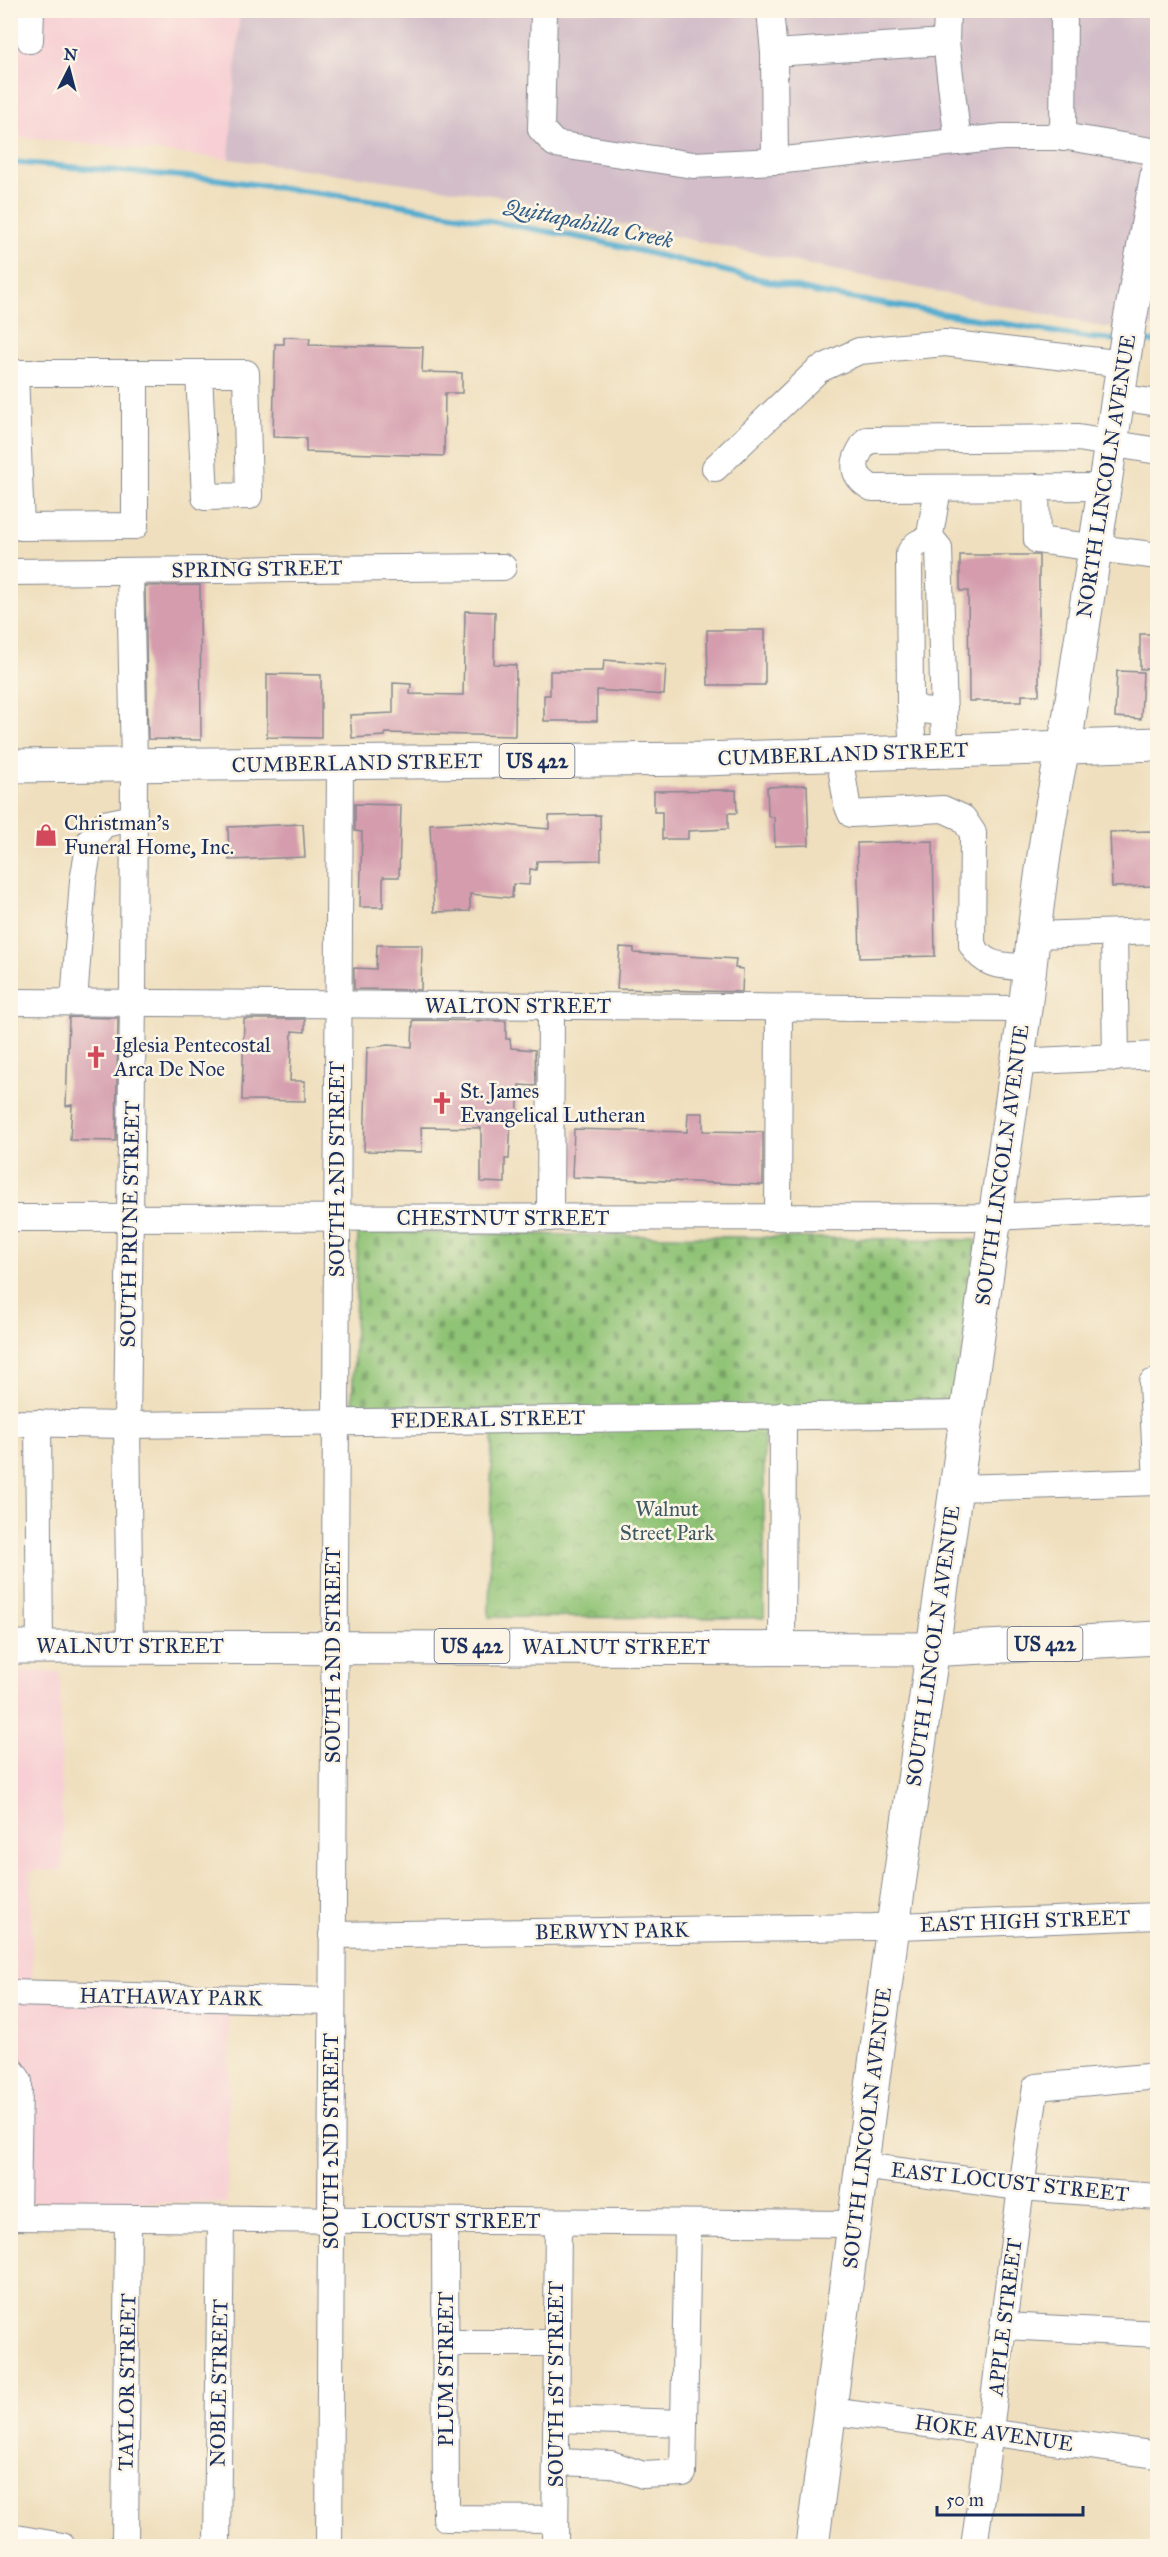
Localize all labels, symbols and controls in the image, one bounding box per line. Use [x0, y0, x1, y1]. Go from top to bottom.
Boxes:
north arrow [39, 39, 99, 99]
text: N [63, 44, 79, 65]
water label: Quittapahilla Creek [501, 192, 676, 254]
street label: NORTH LINCOLN AVENUE [1071, 332, 1141, 620]
street label: SPRING STREET [171, 555, 343, 583]
street label: CUMBERLAND STREET [717, 737, 969, 771]
road number: US 422 [500, 744, 574, 778]
street label: CUMBERLAND STREET [231, 748, 483, 778]
place label: Christman's Funeral Home, Inc. [64, 810, 234, 860]
shop icon: Christman's Funeral Home, Inc. [33, 822, 59, 848]
street label: WALTON STREET [425, 993, 611, 1019]
street label: SOUTH LINCOLN AVENUE [969, 1023, 1035, 1307]
place label: Iglesia Pentecostal Arca De Noe [113, 1032, 271, 1082]
church icon: Iglesia Pentecostal Arca De Noe [83, 1044, 109, 1070]
street label: SOUTH 2ND STREET [324, 1061, 350, 1277]
place label: St. James Evangelical Lutheran [460, 1078, 645, 1128]
church icon: St. James Evangelical Lutheran [429, 1090, 455, 1116]
street label: SOUTH PRUNE STREET [115, 1100, 145, 1348]
street label: CHESTNUT STREET [396, 1205, 610, 1231]
street label: FEDERAL STREET [390, 1404, 586, 1434]
park label: Walnut Street Park [620, 1496, 715, 1546]
street label: SOUTH LINCOLN AVENUE [900, 1504, 966, 1788]
street label: SOUTH 2ND STREET [320, 1547, 346, 1763]
road number: US 422 [1008, 1627, 1082, 1661]
road number: US 422 [434, 1629, 510, 1663]
street label: WALNUT STREET [36, 1633, 224, 1659]
street label: WALNUT STREET [522, 1634, 710, 1660]
street label: EAST HIGH STREET [919, 1904, 1131, 1938]
street label: BERWYN PARK [535, 1917, 690, 1945]
street label: HATHAWAY PARK [79, 1982, 264, 2012]
street label: SOUTH LINCOLN AVENUE [837, 1986, 897, 2270]
street label: SOUTH 2ND STREET [318, 2033, 344, 2249]
street label: EAST LOCUST STREET [890, 2157, 1130, 2207]
street label: LOCUST STREET [361, 2208, 541, 2234]
street label: APPLE STREET [982, 2237, 1028, 2398]
street label: SOUTH 1ST STREET [543, 2281, 569, 2487]
street label: PLUM STREET [433, 2291, 459, 2447]
street label: TAYLOR STREET [112, 2293, 142, 2471]
street label: NOBLE STREET [205, 2299, 233, 2467]
street label: HOKE AVENUE [913, 2409, 1075, 2457]
scale bar [937, 2479, 1082, 2517]
text: 50 m [946, 2489, 984, 2511]

